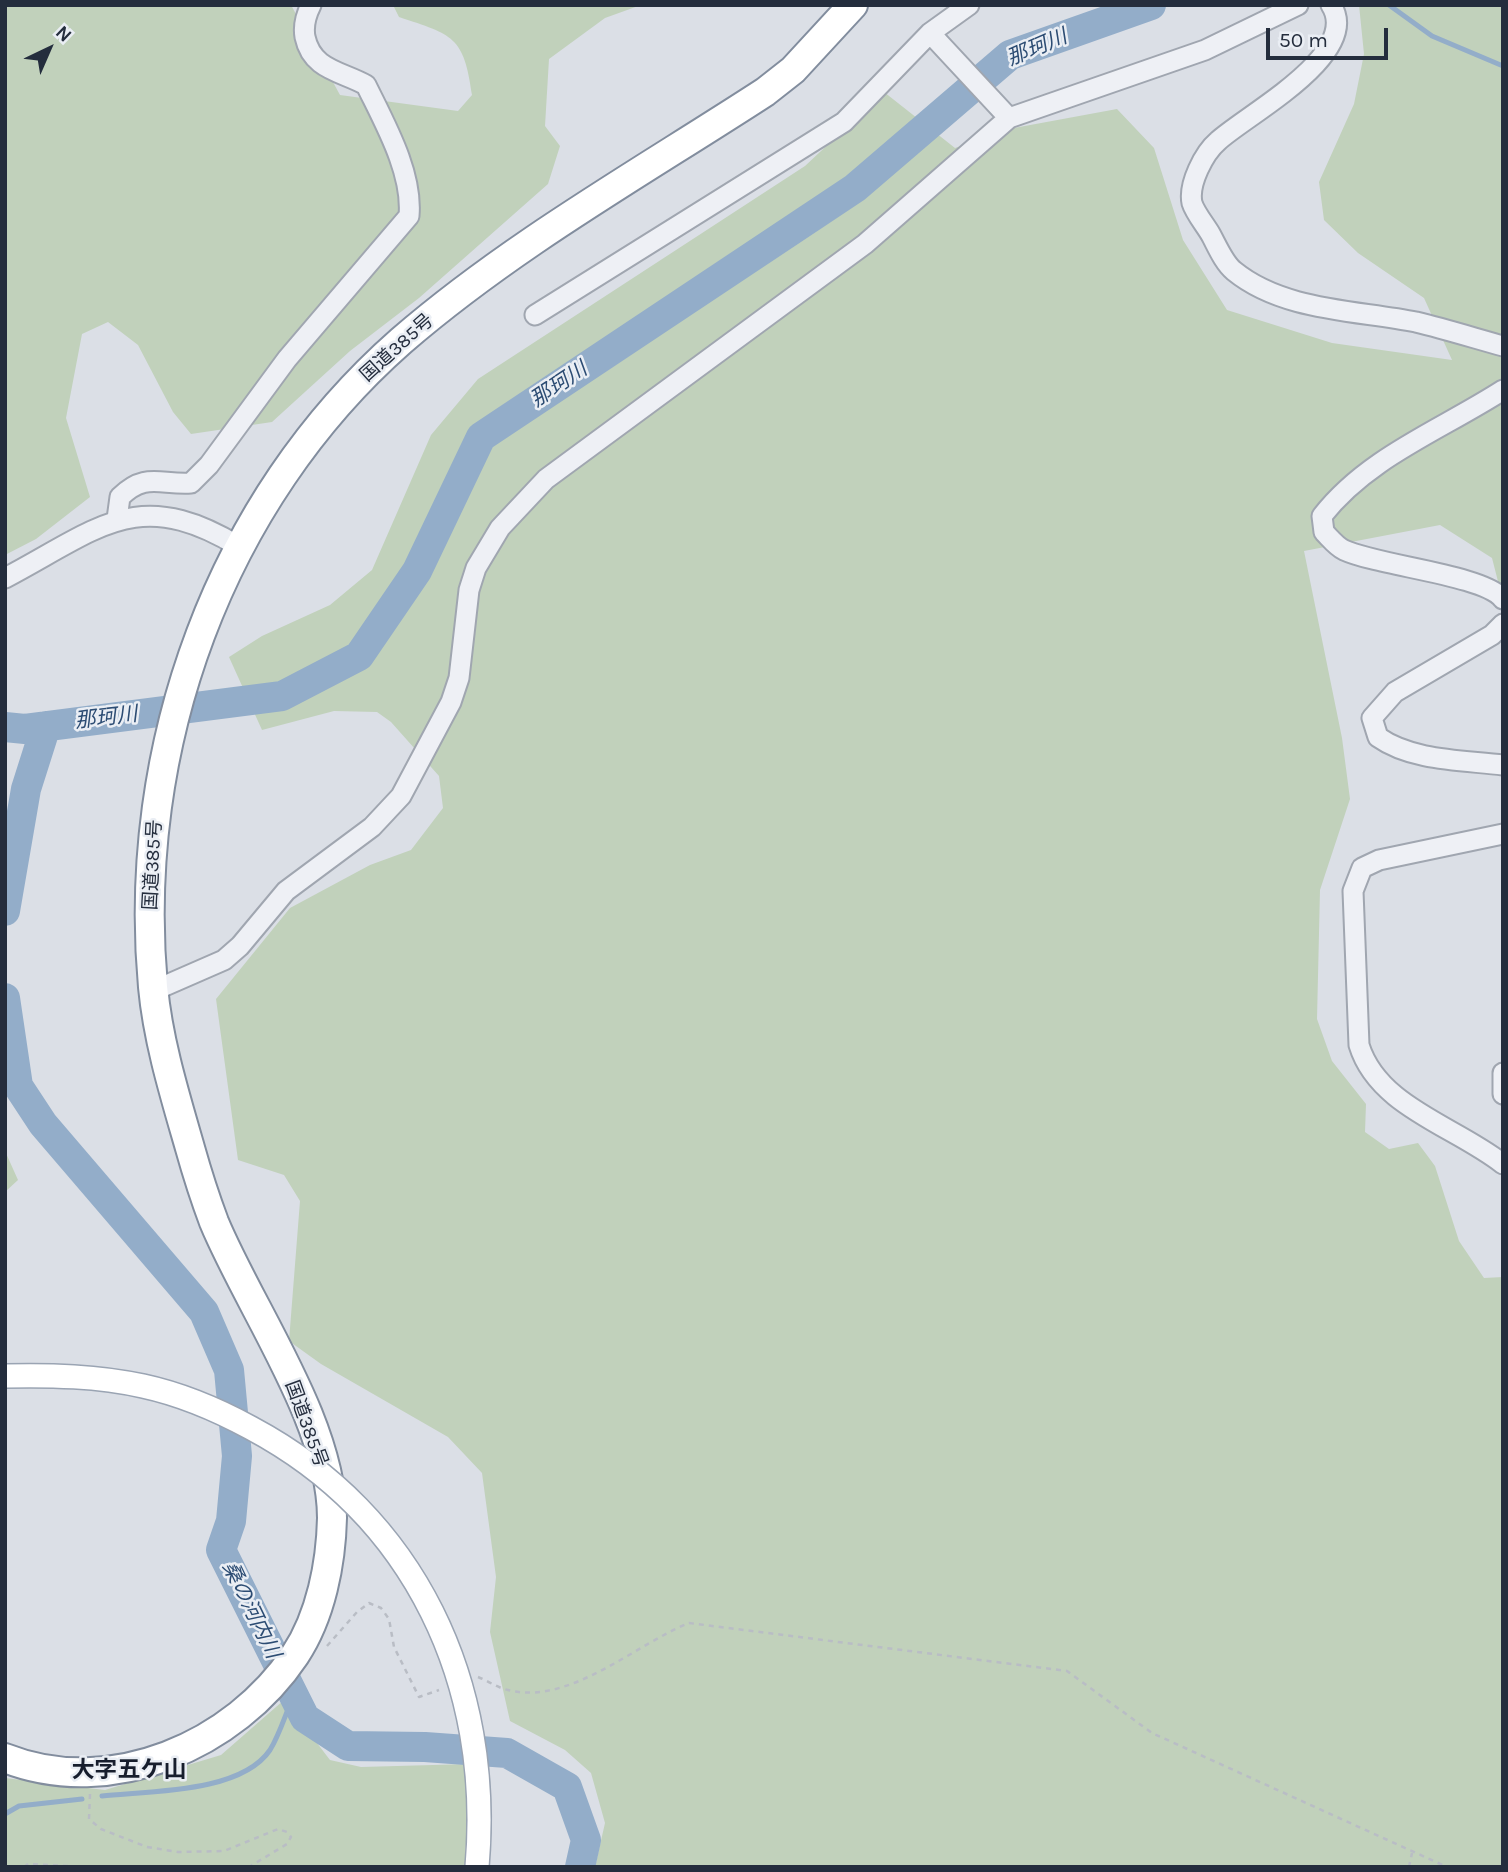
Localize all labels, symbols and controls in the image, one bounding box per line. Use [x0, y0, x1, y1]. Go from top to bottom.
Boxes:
north arrow [14, 14, 84, 84]
scale bar [1270, 14, 1392, 58]
text: N [51, 21, 76, 47]
water label: 那珂川 [1003, 24, 1071, 72]
text: 50 m [1279, 28, 1328, 52]
street label: 国道385号 [356, 309, 438, 387]
water label: 那珂川 [526, 357, 592, 413]
water label: 那珂川 [73, 702, 139, 734]
street label: 国道385号 [139, 819, 167, 911]
street label: 国道385号 [280, 1378, 332, 1470]
water label: 桑の河内川 [217, 1557, 285, 1663]
district label: 大字五ケ山 [72, 1756, 186, 1784]

